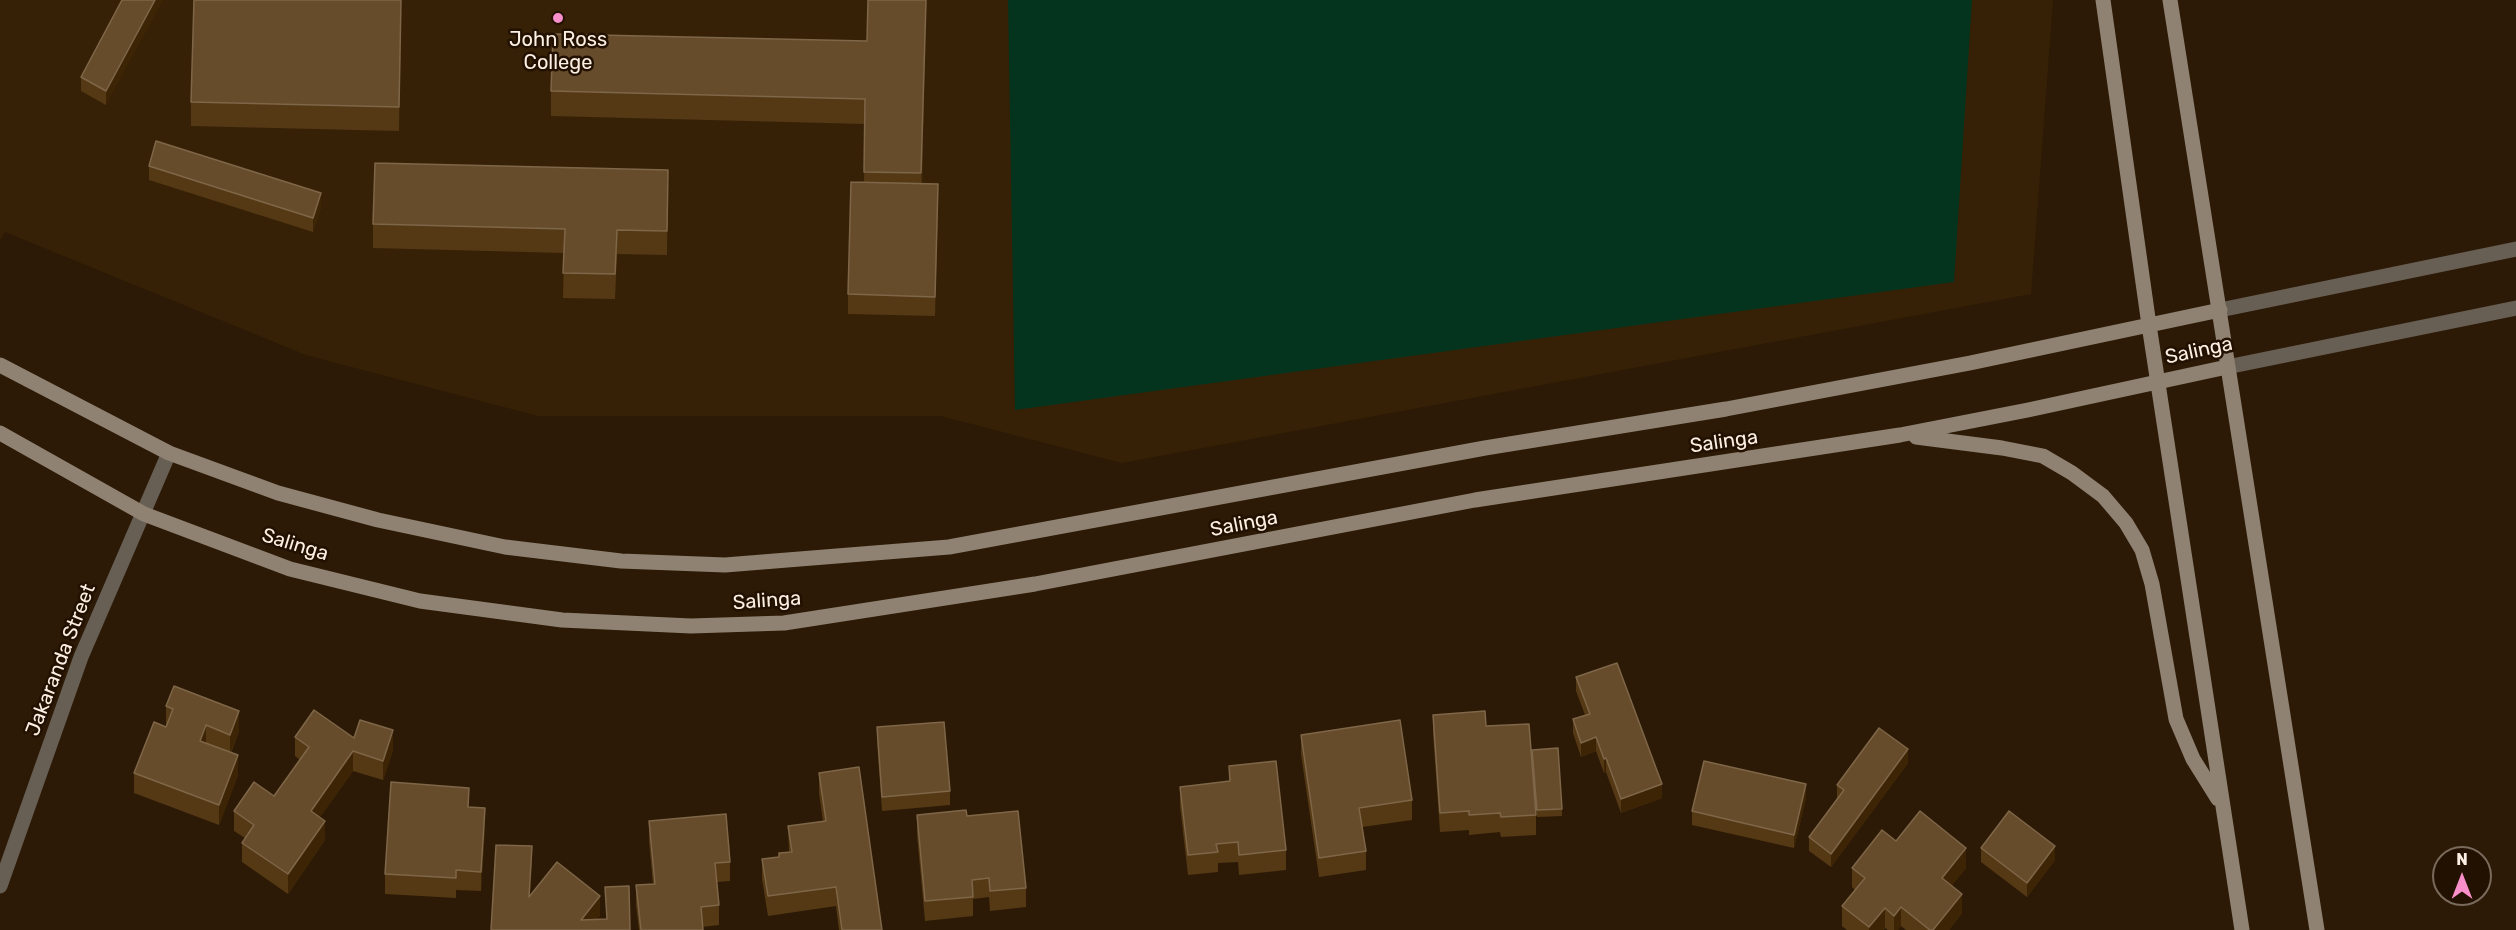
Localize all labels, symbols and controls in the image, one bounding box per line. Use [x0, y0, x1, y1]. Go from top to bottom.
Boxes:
marker: John Ross College [551, 11, 565, 25]
place label: John Ross College [509, 28, 607, 75]
street label: Salinga [2163, 332, 2235, 370]
street label: Salinga [1689, 425, 1759, 459]
street label: Salinga [1208, 506, 1280, 542]
street label: Salinga [259, 524, 331, 566]
street label: Jakaranda Street [21, 581, 101, 739]
street label: Salinga [732, 587, 802, 615]
north arrow [2432, 846, 2492, 906]
text: N [2456, 850, 2468, 869]

